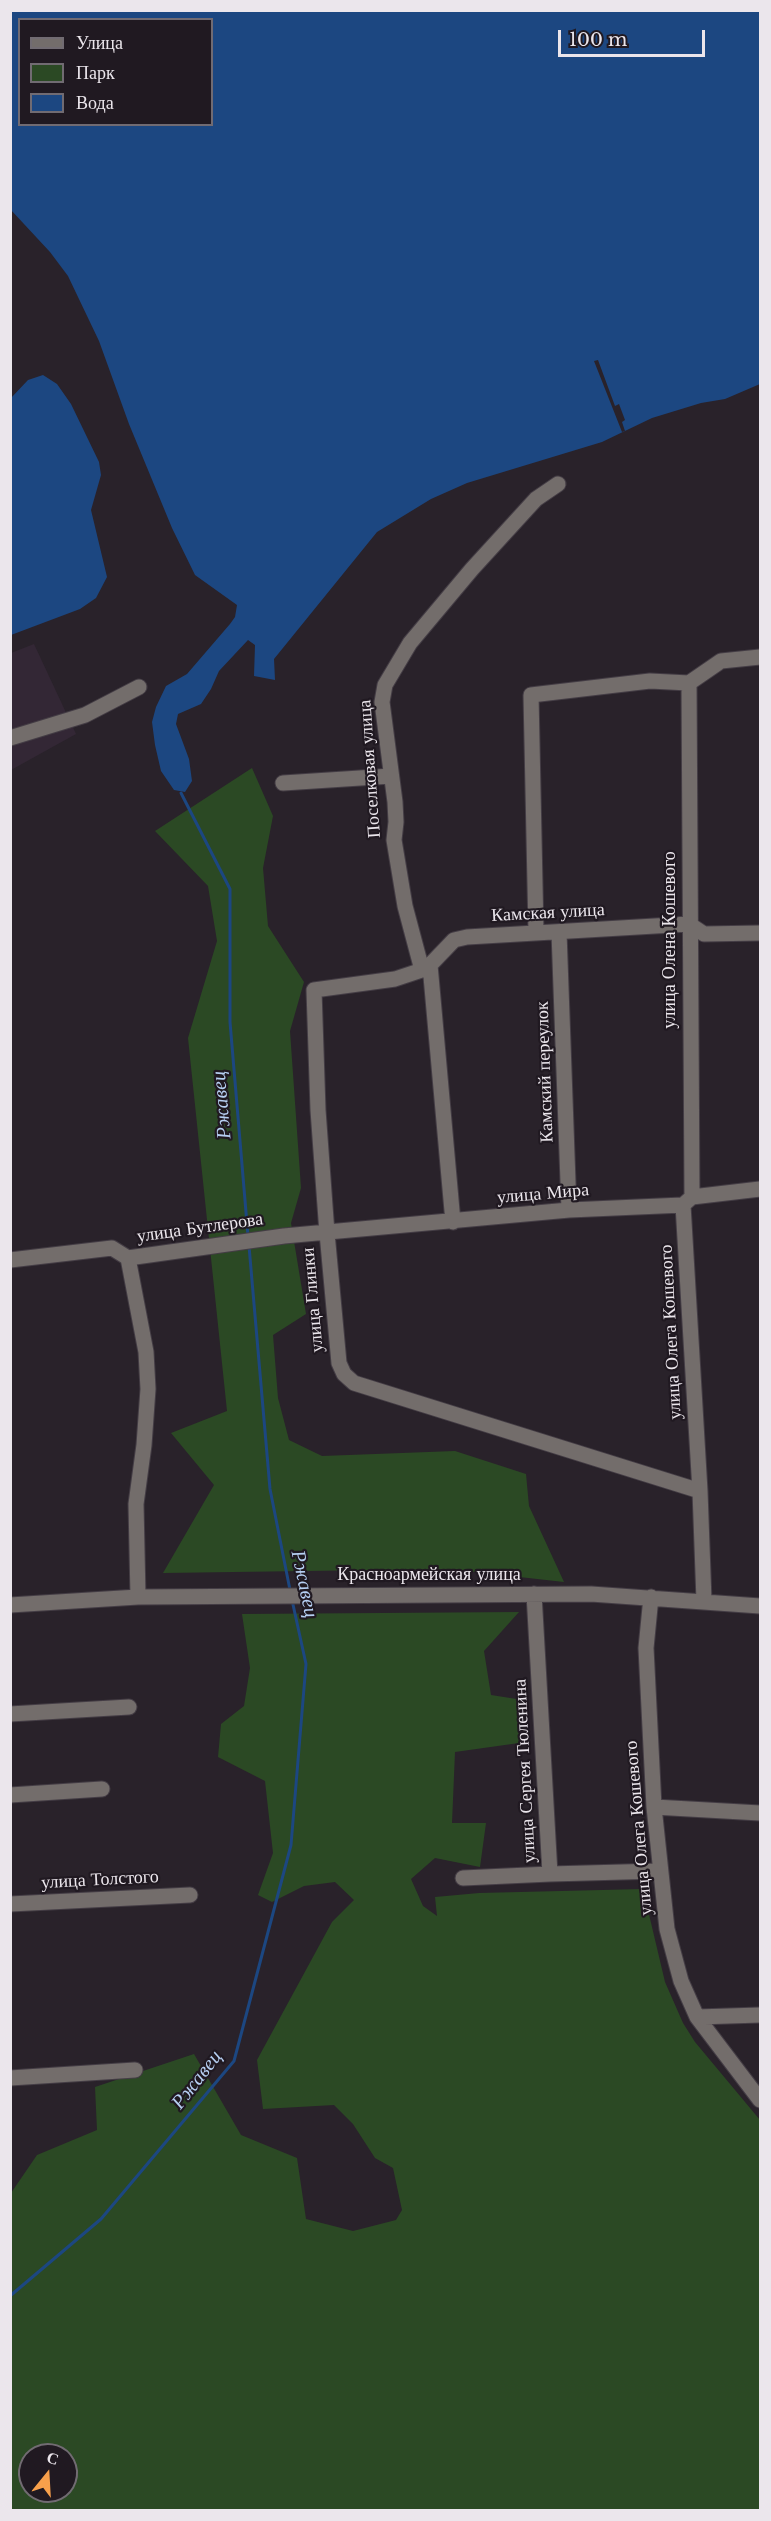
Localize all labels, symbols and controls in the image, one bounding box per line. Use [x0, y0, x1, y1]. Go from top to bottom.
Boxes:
legend [18, 18, 213, 126]
scale bar [561, 18, 708, 56]
text: 100 m [569, 29, 627, 51]
text: Улица [76, 32, 123, 54]
text: Парк [76, 62, 115, 84]
text: Вода [76, 92, 114, 114]
street label: Поселковая улица [354, 699, 386, 839]
street label: улица Олена Кошевого [659, 851, 681, 1029]
street label: Камская улица [491, 899, 605, 927]
street label: Камский переулок [532, 1001, 558, 1143]
water label: Ржавец [207, 1070, 237, 1140]
street label: улица Мира [496, 1179, 590, 1209]
street label: улица Бутлерова [136, 1208, 264, 1248]
street label: улица Олега Кошевого [656, 1244, 686, 1420]
street label: улица Глинки [298, 1247, 328, 1353]
water label: Ржавец [285, 1548, 323, 1620]
street label: Красноармейская улица [337, 1564, 521, 1586]
street label: улица Сергея Тюленина [509, 1678, 541, 1864]
street label: улица Олега Кошевого [621, 1740, 657, 1916]
street label: улица Толстого [41, 1866, 159, 1894]
water label: Ржавец [167, 2046, 227, 2114]
north arrow [18, 2443, 78, 2503]
text: С [44, 2446, 62, 2469]

